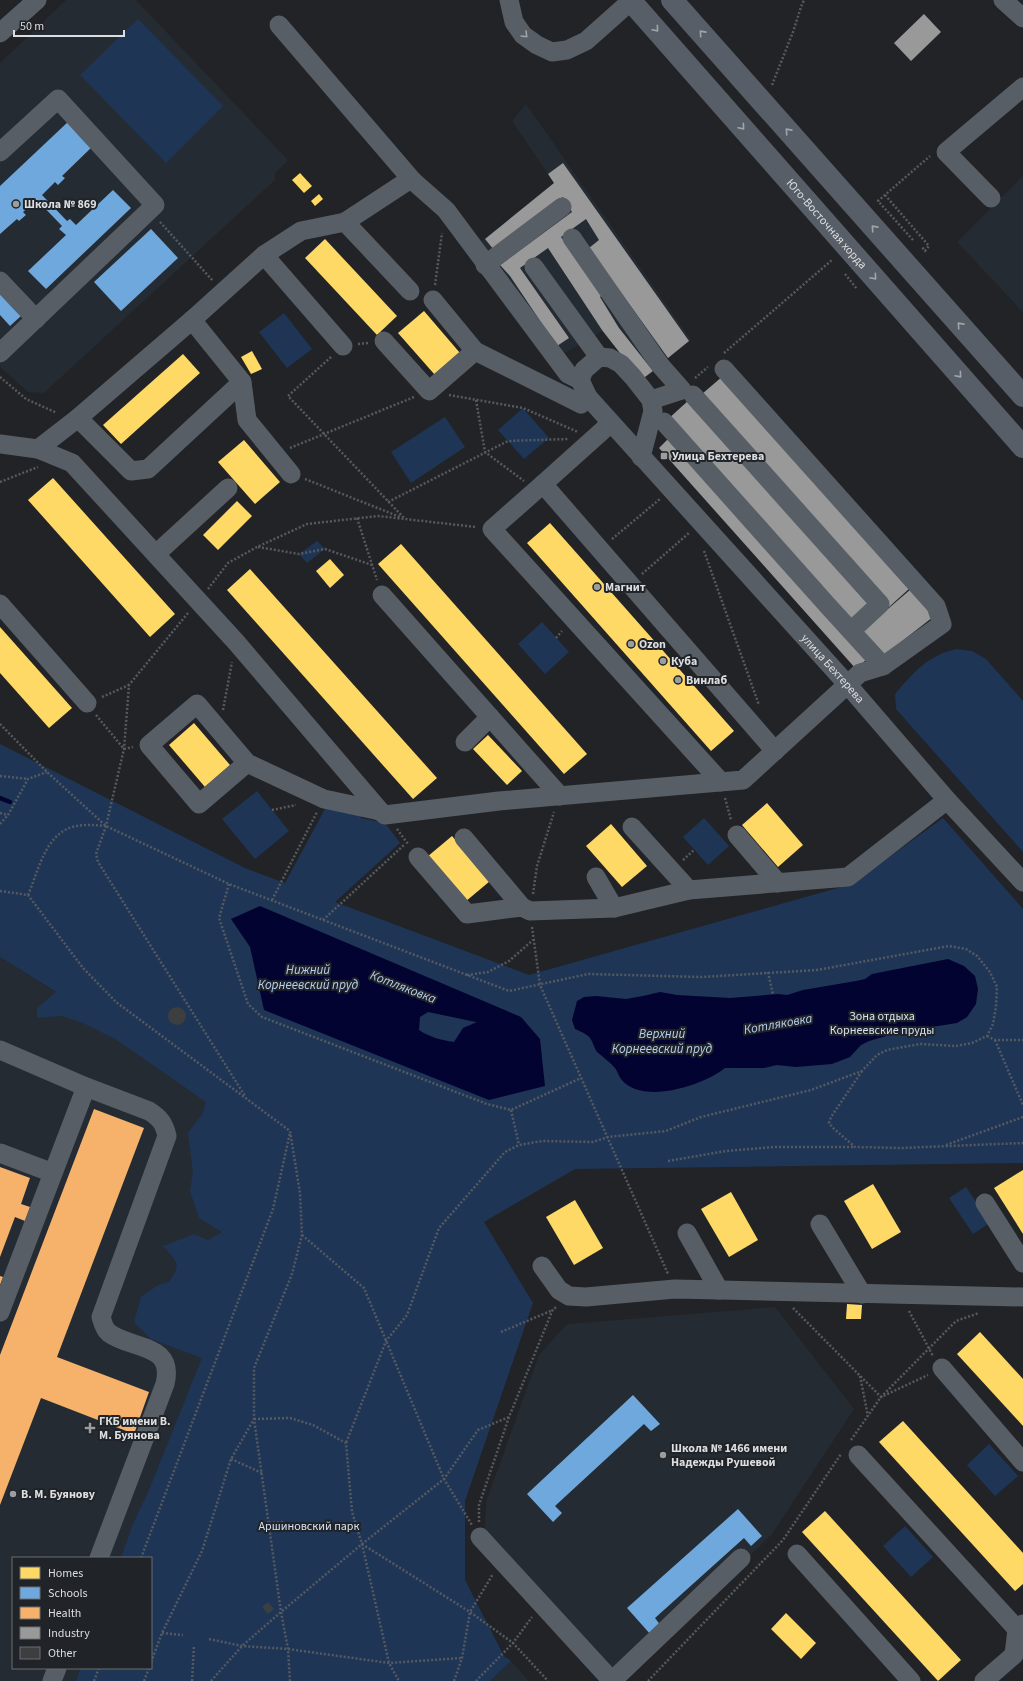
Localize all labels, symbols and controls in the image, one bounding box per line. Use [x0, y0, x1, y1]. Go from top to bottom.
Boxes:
scale bar [14, 12, 124, 38]
text: 50 m [20, 18, 44, 35]
one-way arrow [651, 25, 658, 32]
one-way arrow [520, 30, 527, 38]
one-way arrow [699, 31, 706, 38]
one-way arrow [737, 122, 744, 130]
one-way arrow [785, 128, 792, 135]
street label: Юго-Восточная хорда [782, 175, 871, 273]
place label: Школа № 869 [24, 196, 97, 213]
marker: Школа № 869 [11, 199, 21, 209]
one-way arrow [871, 225, 878, 233]
one-way arrow [869, 272, 876, 280]
one-way arrow [958, 323, 965, 330]
one-way arrow [955, 370, 962, 378]
place label: Улица Бехтерева [672, 448, 764, 465]
marker: Улица Бехтерева [659, 451, 669, 461]
place label: Магнит [605, 579, 646, 596]
marker: Магнит [592, 582, 602, 592]
street label: улица Бехтерева [797, 630, 868, 707]
place label: Ozon [639, 636, 666, 653]
marker: Ozon [626, 639, 636, 649]
place label: Куба [671, 653, 697, 670]
marker: Куба [658, 656, 668, 666]
place label: Винлаб [686, 672, 727, 689]
marker: Винлаб [673, 675, 683, 685]
water label: Нижний Корнеевский пруд [258, 961, 359, 994]
water label: Котляковка [367, 966, 439, 1008]
park label: Зона отдыха Корнеевские пруды [830, 1008, 934, 1039]
water label: Котляковка [742, 1009, 814, 1039]
water label: Верхний Корнеевский пруд [612, 1025, 713, 1058]
place label: ГКБ имени В. М. Буянова [99, 1413, 171, 1444]
marker: ГКБ имени В. М. Буянова [84, 1422, 96, 1434]
place label: Школа № 1466 имени Надежды Рушевой [671, 1440, 787, 1471]
marker: Школа № 1466 имени Надежды Рушевой [658, 1450, 668, 1460]
place label: В. М. Буянову [21, 1486, 96, 1503]
marker: В. М. Буянову [8, 1489, 18, 1499]
park label: Аршиновский парк [259, 1518, 360, 1535]
legend [12, 1557, 152, 1669]
text: Homes [48, 1565, 83, 1582]
text: Schools [48, 1585, 88, 1602]
text: Health [48, 1605, 81, 1622]
text: Industry [48, 1625, 90, 1642]
text: Other [48, 1645, 78, 1662]

